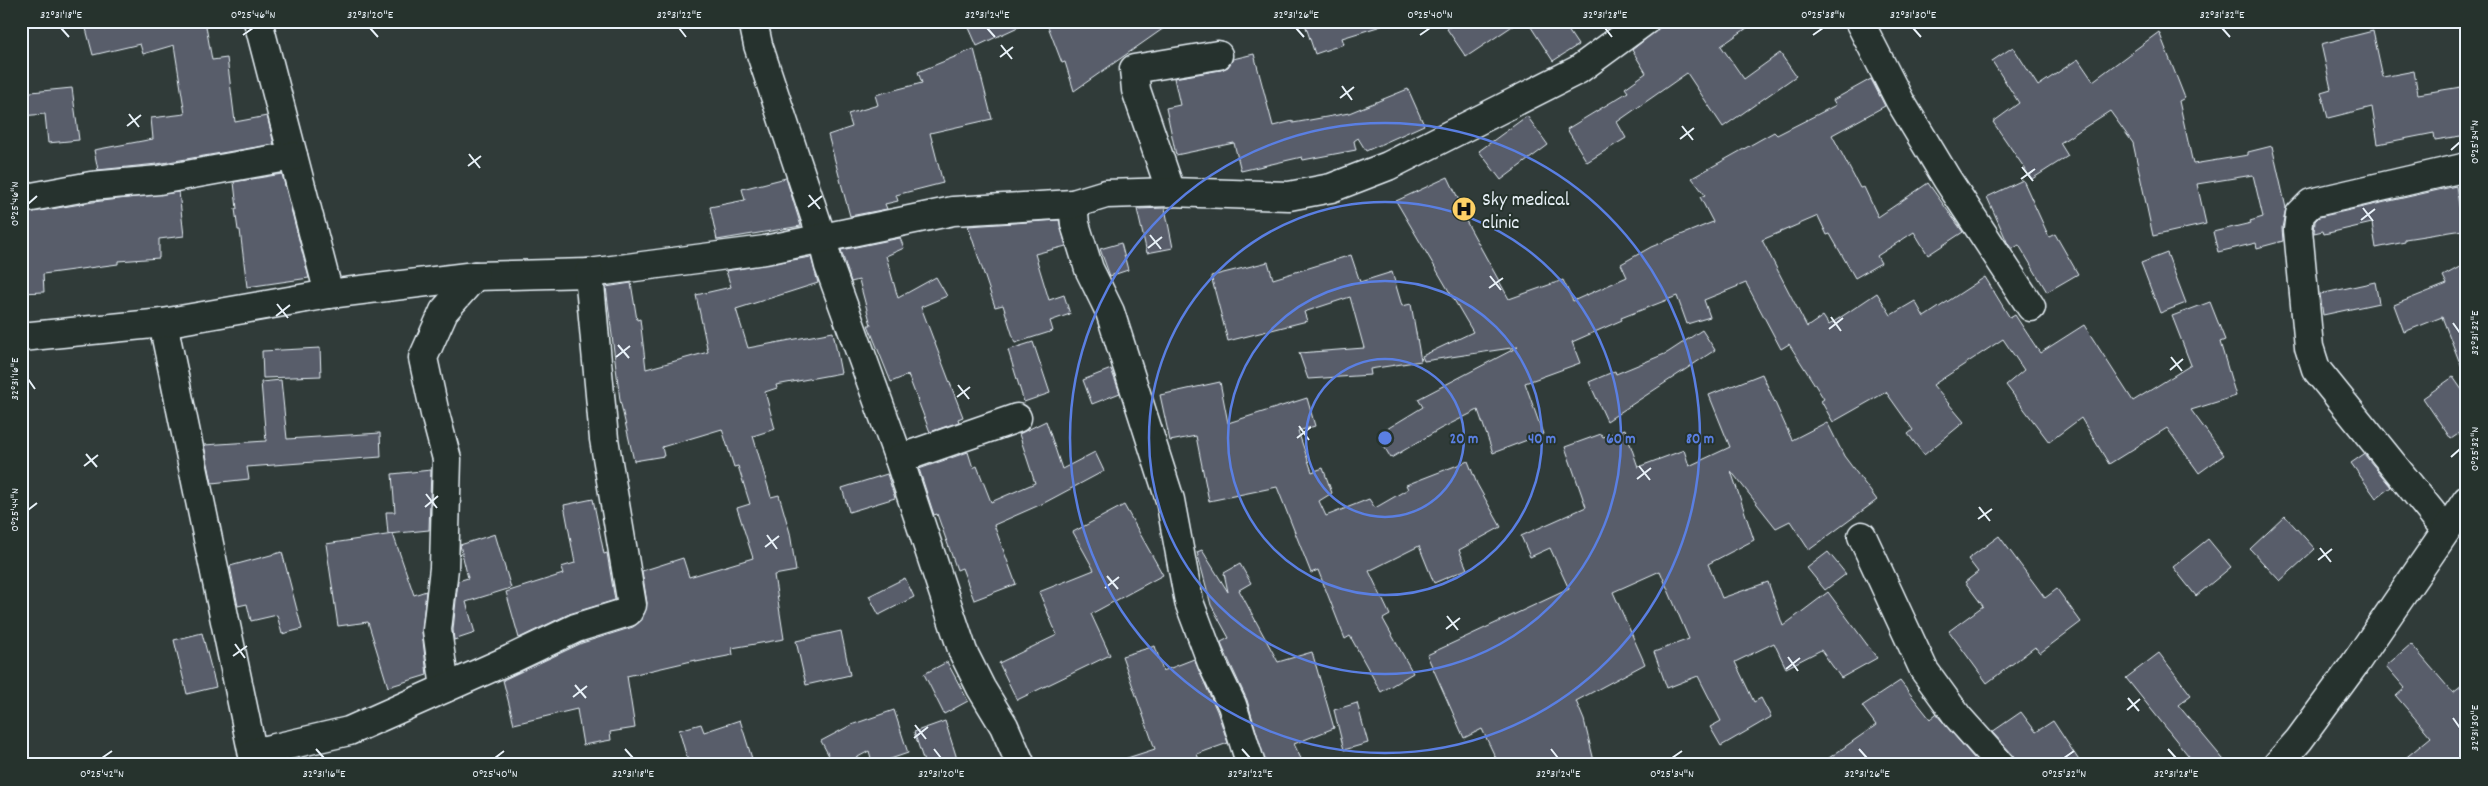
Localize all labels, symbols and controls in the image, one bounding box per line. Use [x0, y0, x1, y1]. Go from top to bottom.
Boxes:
text: 32°31'18"E [40, 7, 83, 24]
text: 0°25'46"N [231, 7, 275, 24]
text: 32°31'20"E [347, 7, 394, 24]
text: 32°31'22"E [657, 7, 702, 24]
text: 32°31'24"E [965, 7, 1010, 24]
text: 32°31'26"E [1273, 7, 1319, 24]
text: 0°25'40"N [1407, 7, 1453, 24]
text: 32°31'28"E [1583, 7, 1628, 24]
text: 0°25'38"N [1801, 7, 1845, 24]
text: 32°31'30"E [1890, 7, 1937, 24]
text: 32°31'32"E [2199, 7, 2245, 24]
text: 0°25'34"N [2467, 120, 2484, 164]
text: 0°25'46"N [7, 182, 24, 226]
place label: Sky medical clinic [1482, 187, 1570, 238]
hospital icon: Sky medical clinic [1451, 196, 1477, 222]
text: 32°31'32"E [2467, 310, 2484, 356]
text: 32°31'16"E [7, 357, 24, 400]
text: 0°25'32"N [2467, 427, 2484, 471]
centre of rings [1376, 429, 1394, 447]
text: 20 m [1450, 429, 1478, 451]
text: 40 m [1528, 429, 1556, 451]
text: 60 m [1606, 429, 1636, 451]
text: 80 m [1686, 429, 1714, 451]
text: 0°25'44"N [7, 488, 24, 532]
text: 32°31'30"E [2467, 704, 2484, 751]
text: 0°25'42"N [80, 766, 124, 783]
text: 32°31'16"E [303, 766, 346, 783]
text: 0°25'40"N [472, 766, 518, 783]
text: 32°31'18"E [612, 766, 655, 783]
text: 32°31'20"E [918, 766, 965, 783]
text: 32°31'22"E [1228, 766, 1273, 783]
text: 32°31'24"E [1536, 766, 1581, 783]
text: 0°25'34"N [1650, 766, 1694, 783]
text: 32°31'26"E [1844, 766, 1890, 783]
text: 0°25'32"N [2042, 766, 2086, 783]
text: 32°31'28"E [2154, 766, 2199, 783]

